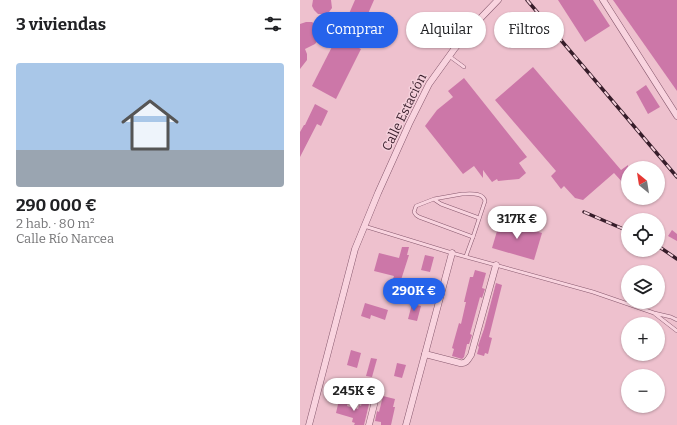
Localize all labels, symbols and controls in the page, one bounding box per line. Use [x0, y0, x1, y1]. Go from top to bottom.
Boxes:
chip: Comprar [312, 12, 398, 48]
chip: Alquilar [406, 12, 486, 48]
chip: Filtros [494, 12, 564, 48]
icon: filters [262, 13, 284, 35]
text: 3 viviendas [16, 14, 106, 35]
street label: Calle Estación [379, 70, 430, 153]
icon: home [114, 89, 186, 161]
north arrow [621, 161, 665, 205]
map controls [621, 161, 665, 413]
text: 290 000 € [16, 195, 97, 216]
pin: 317K € [484, 206, 550, 240]
text: 317K € [497, 211, 537, 226]
button: locate [621, 213, 665, 257]
text: 2 hab. · 80 m² [16, 216, 95, 231]
text: Calle Río Narcea [16, 231, 114, 246]
button: layers [621, 265, 665, 309]
pin: 290K € [381, 278, 447, 312]
text: 290K € [392, 283, 436, 298]
button: + [621, 317, 665, 361]
button: − [621, 369, 665, 413]
pin: 245K € [321, 378, 387, 412]
text: 245K € [332, 383, 376, 398]

